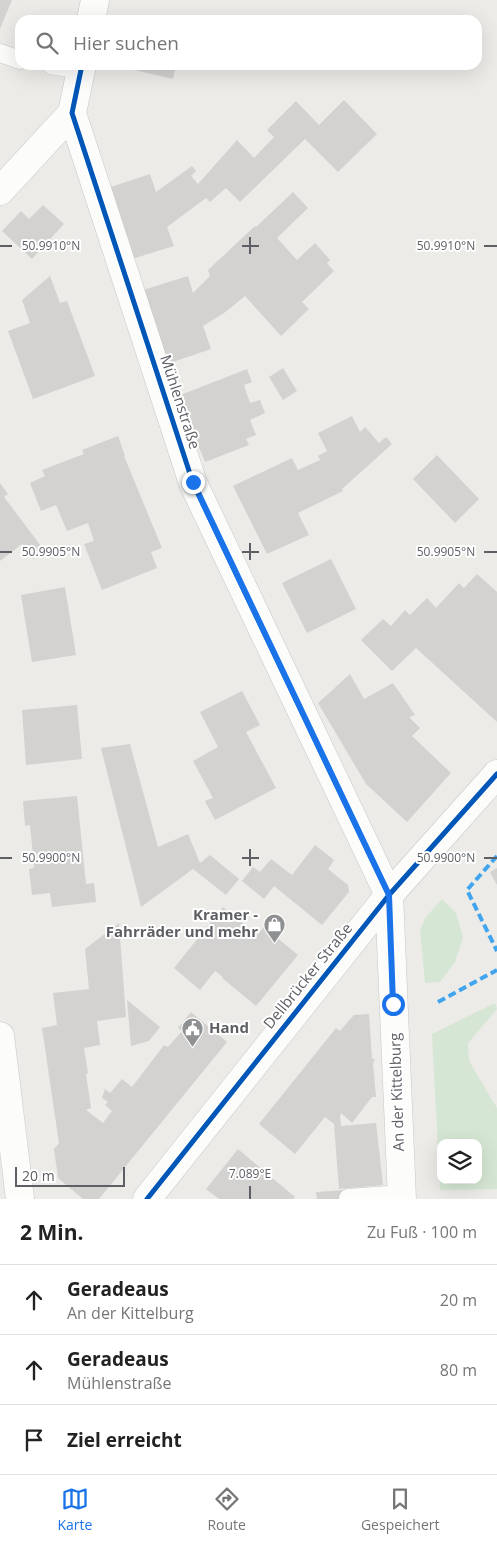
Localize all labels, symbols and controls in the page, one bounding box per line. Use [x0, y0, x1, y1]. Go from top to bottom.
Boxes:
search box [15, 15, 482, 70]
icon: search [33, 29, 61, 57]
text: Hier suchen [73, 30, 179, 56]
text: 50.9910°N [22, 237, 80, 254]
text: 50.9910°N [417, 237, 475, 254]
street label: Mühlenstraße [156, 352, 206, 451]
route end [182, 471, 205, 494]
text: 50.9905°N [22, 543, 80, 560]
text: 50.9905°N [417, 543, 475, 560]
text: 50.9900°N [22, 849, 80, 866]
text: 50.9900°N [417, 849, 475, 866]
place label: Kramer - Fahrräder und mehr [106, 904, 258, 941]
shop icon: Kramer - Fahrräder und mehr [262, 912, 286, 943]
street label: Dellbrücker Straße [258, 918, 356, 1032]
route start [382, 993, 405, 1016]
public building icon: Hand [181, 1016, 205, 1047]
place label: Hand [209, 1017, 249, 1037]
street label: An der Kittelburg [384, 1032, 408, 1152]
map controls [437, 1139, 482, 1184]
button: layers [437, 1139, 482, 1184]
scale bar [15, 1164, 125, 1187]
text: 7.089°E [229, 1165, 271, 1182]
text: 20 m [22, 1166, 55, 1185]
text: 2 Min. [20, 1218, 83, 1246]
text: Zu Fuß · 100 m [367, 1221, 477, 1243]
text: Geradeaus [67, 1276, 169, 1302]
icon: ahead [20, 1286, 48, 1314]
text: 20 m [440, 1289, 477, 1311]
text: An der Kittelburg [67, 1302, 194, 1324]
text: Geradeaus [67, 1346, 169, 1372]
icon: ahead [20, 1356, 48, 1384]
text: 80 m [440, 1359, 477, 1381]
text: Mühlenstraße [67, 1372, 172, 1394]
icon: arrive [20, 1426, 48, 1454]
text: Ziel erreicht [67, 1427, 182, 1453]
tab: Karte [58, 1485, 92, 1534]
tab: Route [207, 1485, 246, 1534]
tab: Gespeichert [361, 1485, 439, 1534]

